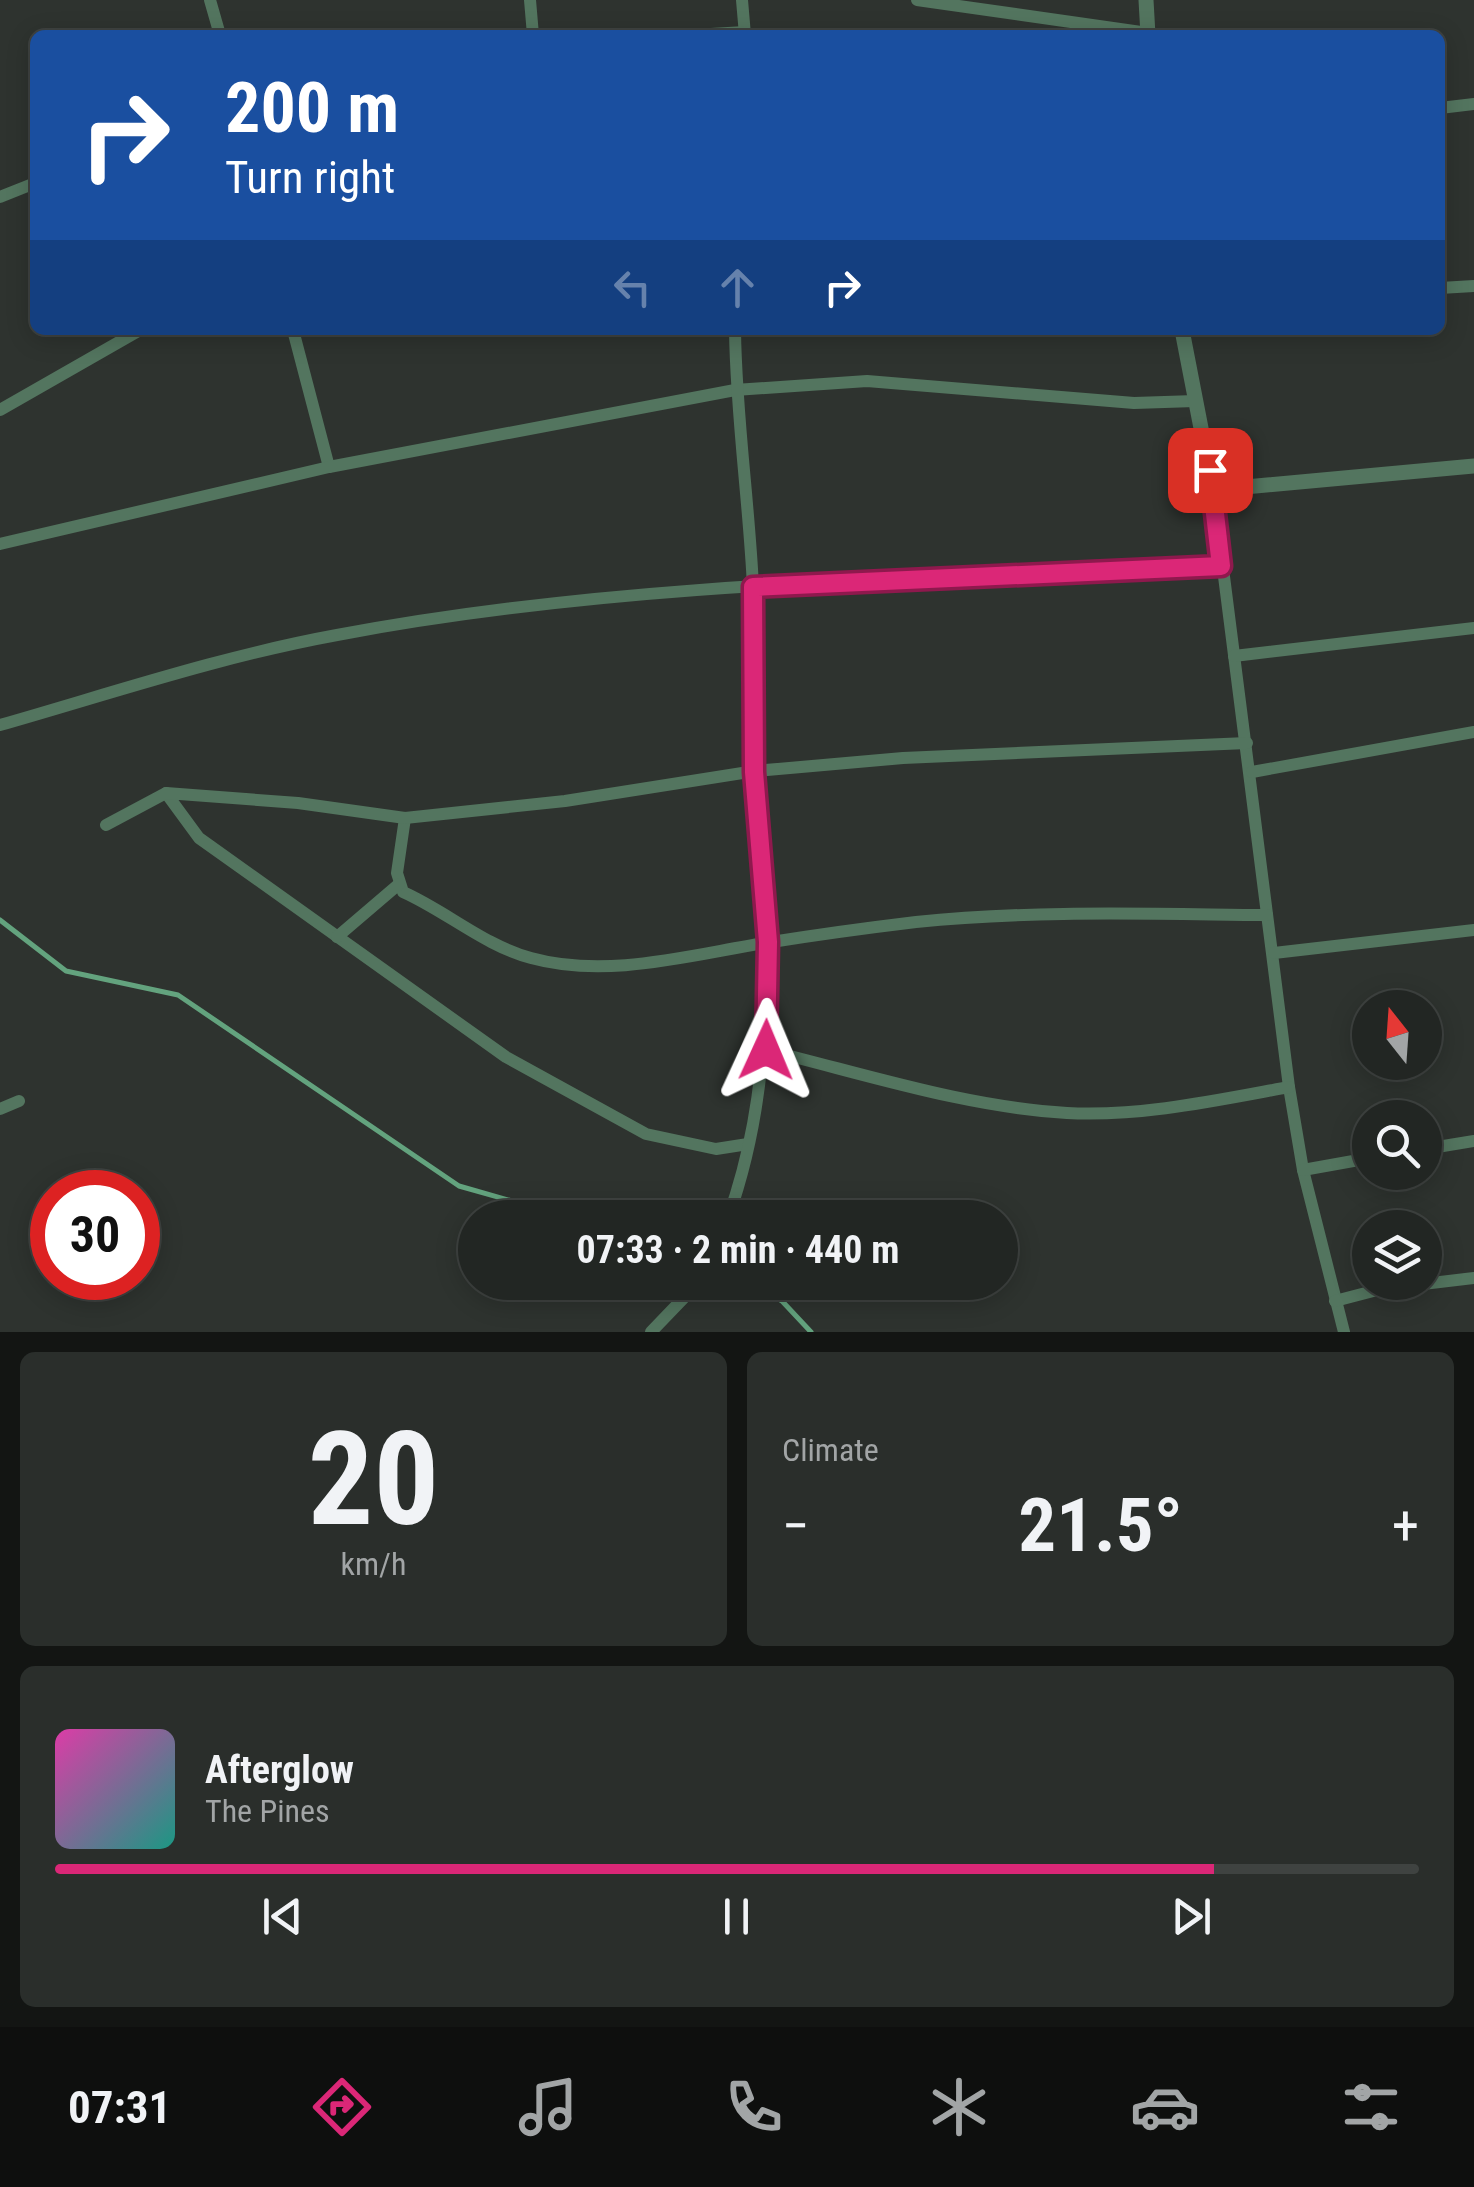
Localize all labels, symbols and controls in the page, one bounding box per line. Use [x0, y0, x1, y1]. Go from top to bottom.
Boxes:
text: 200 m [225, 67, 399, 149]
icon: right [60, 70, 190, 200]
text: Turn right [225, 151, 395, 204]
icon: left [605, 260, 660, 315]
icon: ahead [710, 260, 765, 315]
icon: right [815, 260, 870, 315]
pin [1168, 428, 1253, 513]
icon: arrive [1183, 443, 1238, 498]
north arrow [1352, 990, 1442, 1080]
map controls [1352, 990, 1442, 1300]
position arrow [714, 998, 818, 1102]
button: search [1352, 1100, 1442, 1190]
speed limit sign: 30 [30, 1170, 160, 1300]
button: layers [1352, 1210, 1442, 1300]
text: 07:33 · 2 min · 440 m [577, 1228, 899, 1272]
text: 20 [308, 1403, 439, 1556]
text: Climate [782, 1431, 879, 1469]
text: 21.5° [1018, 1481, 1183, 1569]
text: − [782, 1494, 810, 1558]
text: + [1392, 1494, 1419, 1558]
text: km/h [341, 1545, 406, 1583]
text: Afterglow [205, 1748, 354, 1792]
text: The Pines [205, 1792, 330, 1830]
icon: previous [255, 1889, 310, 1944]
icon: pause [709, 1889, 764, 1944]
icon: next [1164, 1889, 1219, 1944]
icon: directions [307, 2072, 377, 2142]
icon: music [513, 2072, 583, 2142]
icon: phone [719, 2072, 789, 2142]
icon: climate [924, 2072, 994, 2142]
icon: car [1130, 2072, 1200, 2142]
icon: filters [1336, 2072, 1406, 2142]
text: 07:31 [68, 2081, 171, 2134]

